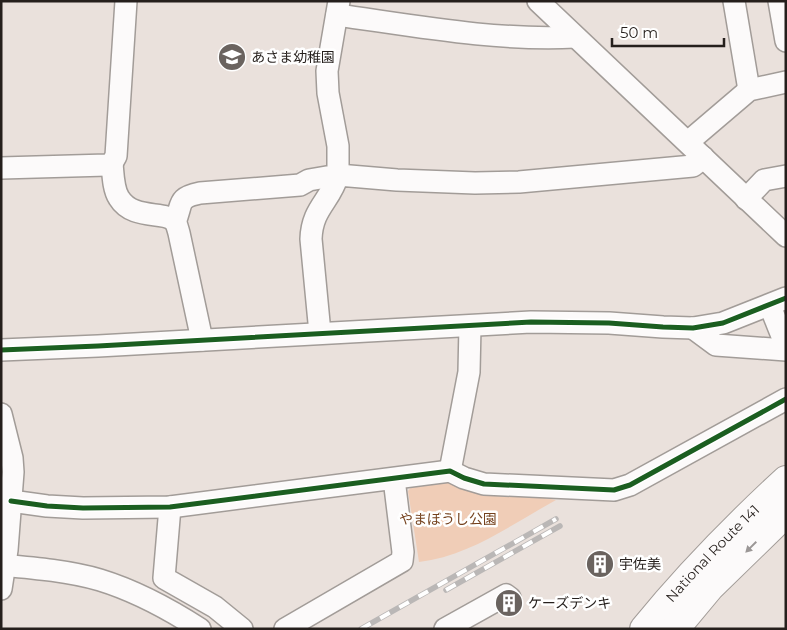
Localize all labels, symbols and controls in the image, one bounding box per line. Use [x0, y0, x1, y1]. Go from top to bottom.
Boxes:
scale bar [612, 15, 724, 47]
text: 50 m [620, 23, 658, 42]
school or university icon: あさま幼稚園 [217, 42, 247, 72]
place label: あさま幼稚園 [251, 48, 335, 66]
street label: National Route 141 [662, 501, 763, 606]
park label: やまぼうし公園 [399, 510, 497, 528]
one-way arrow [746, 541, 758, 553]
building icon: 宇佐美 [585, 549, 615, 579]
place label: 宇佐美 [619, 555, 661, 573]
building icon: ケーズデンキ [494, 588, 524, 618]
place label: ケーズデンキ [528, 594, 611, 612]

